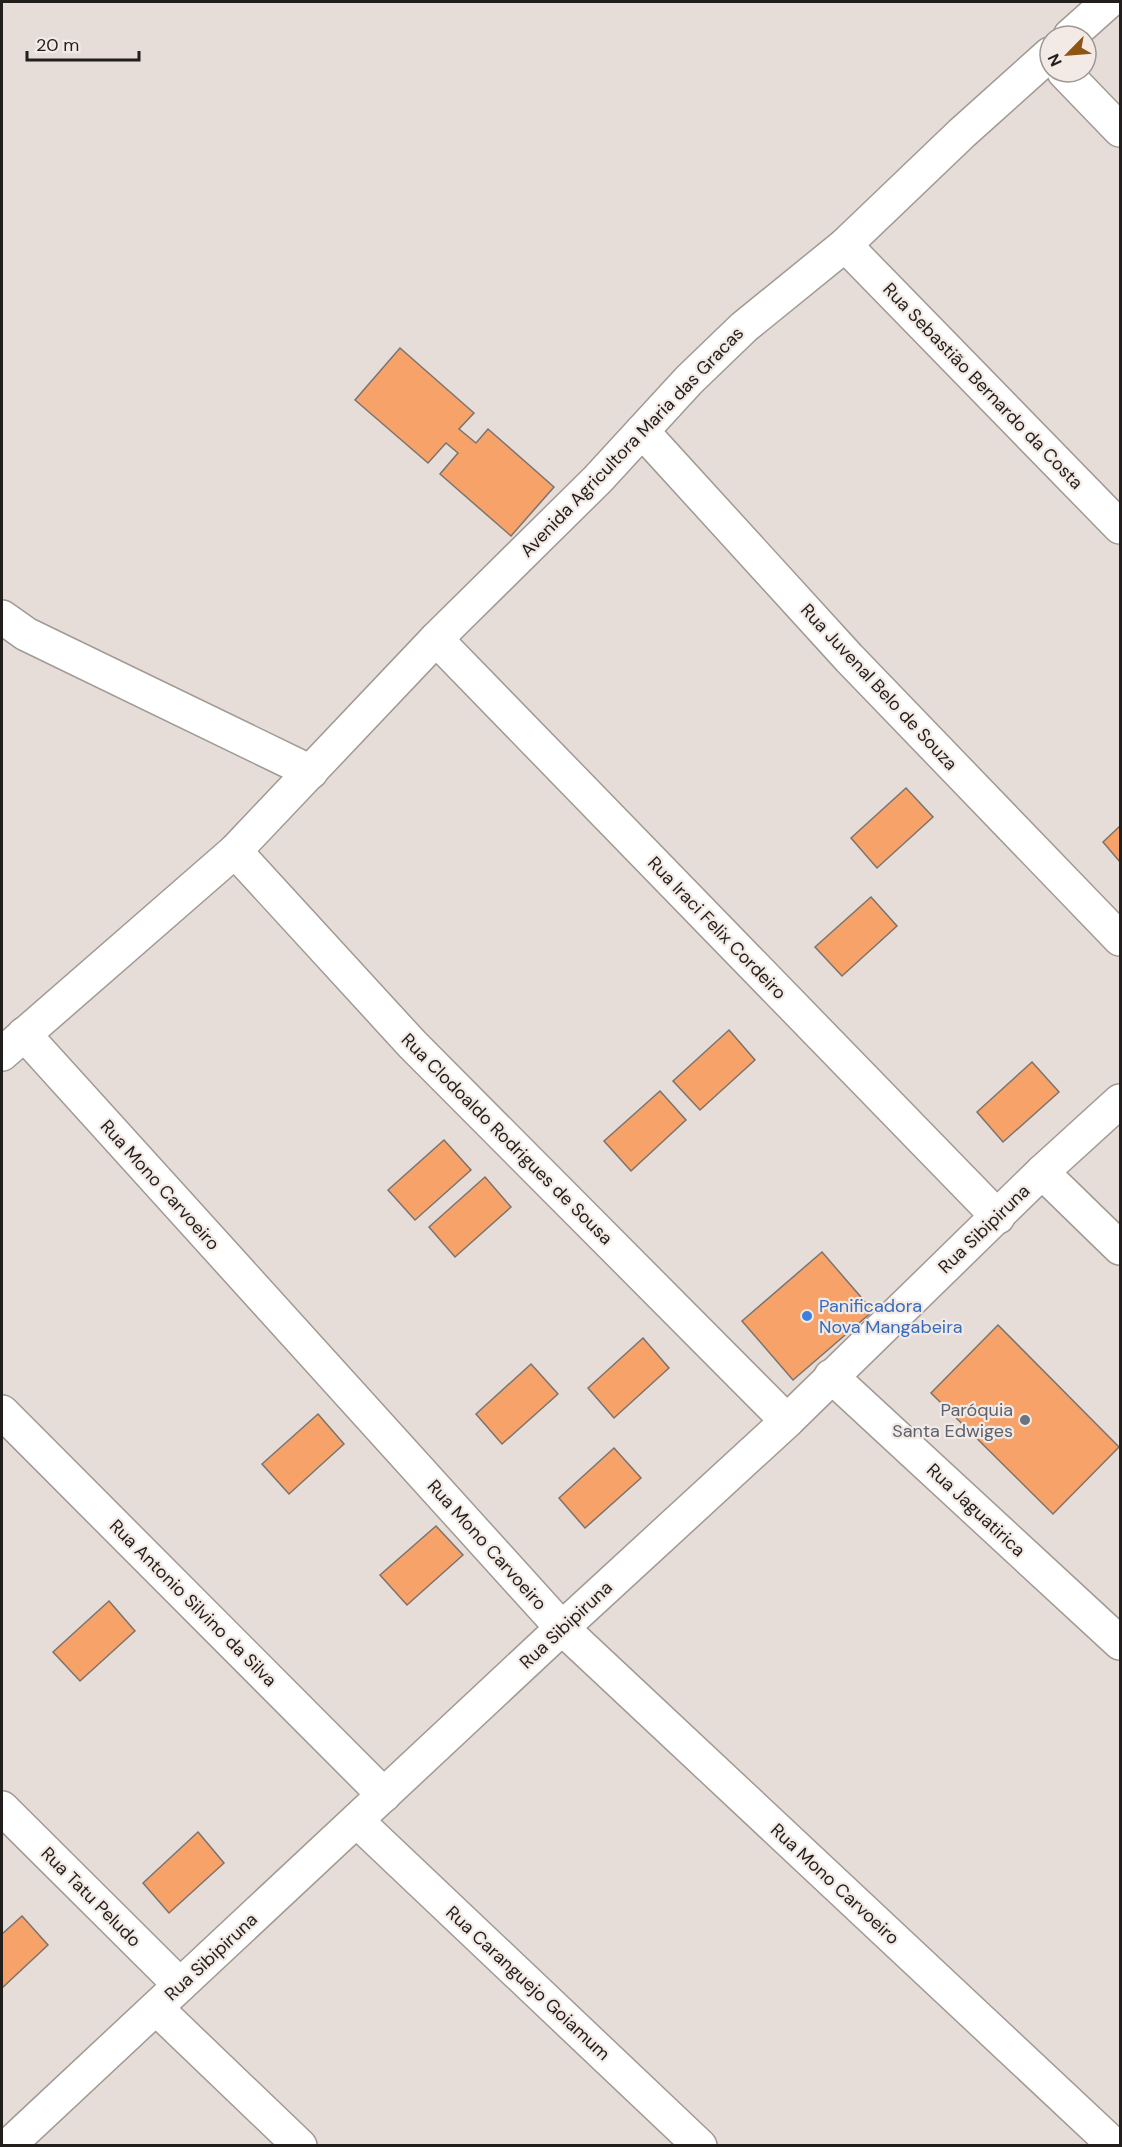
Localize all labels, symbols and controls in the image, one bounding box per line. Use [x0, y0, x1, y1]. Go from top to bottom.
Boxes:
scale bar [27, 24, 140, 62]
north arrow [1038, 24, 1098, 84]
text: 20 m [36, 33, 79, 57]
text: N [1043, 50, 1067, 70]
street label: Rua Sebastião Bernardo da Costa [878, 278, 1088, 494]
street label: Avenida Agricultora Maria das Gracas [515, 322, 749, 562]
street label: Rua Juvenal Belo de Souza [795, 599, 963, 775]
street label: Rua Iraci Felix Cordeiro [642, 851, 792, 1005]
street label: Rua Clodoaldo Rodrigues de Sousa [396, 1028, 618, 1250]
street label: Rua Mono Carvoeiro [95, 1115, 225, 1255]
street label: Rua Sibipiruna [933, 1179, 1035, 1279]
place label: Panificadora Nova Mangabeira [819, 1294, 963, 1339]
marker: Panificadora Nova Mangabeira [800, 1309, 814, 1323]
place label: Paróquia Santa Edwiges [892, 1398, 1013, 1443]
marker: Paróquia Santa Edwiges [1018, 1413, 1032, 1427]
street label: Rua Jaguatirica [921, 1458, 1031, 1562]
street label: Rua Mono Carvoeiro [422, 1475, 552, 1615]
street label: Rua Antonio Silvino da Silva [104, 1514, 282, 1692]
street label: Rua Sibipiruna [514, 1576, 618, 1674]
street label: Rua Mono Carvoeiro [765, 1818, 905, 1950]
street label: Rua Tatu Peludo [36, 1842, 146, 1952]
street label: Rua Caranguejo Goiamum [441, 1900, 615, 2066]
street label: Rua Sibipiruna [159, 1908, 263, 2006]

